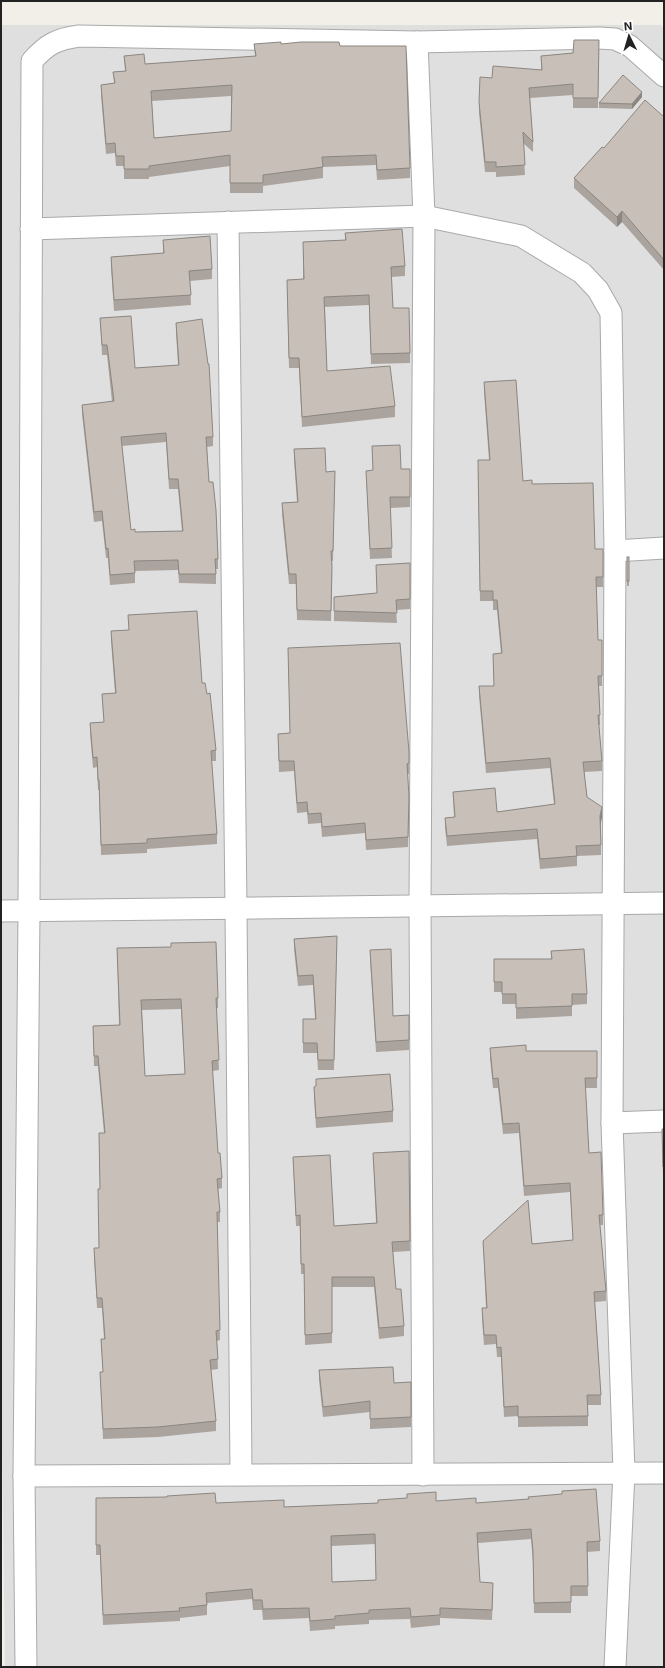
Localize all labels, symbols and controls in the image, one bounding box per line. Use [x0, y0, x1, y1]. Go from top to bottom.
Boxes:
north arrow [609, 16, 649, 56]
text: N [623, 19, 633, 33]

